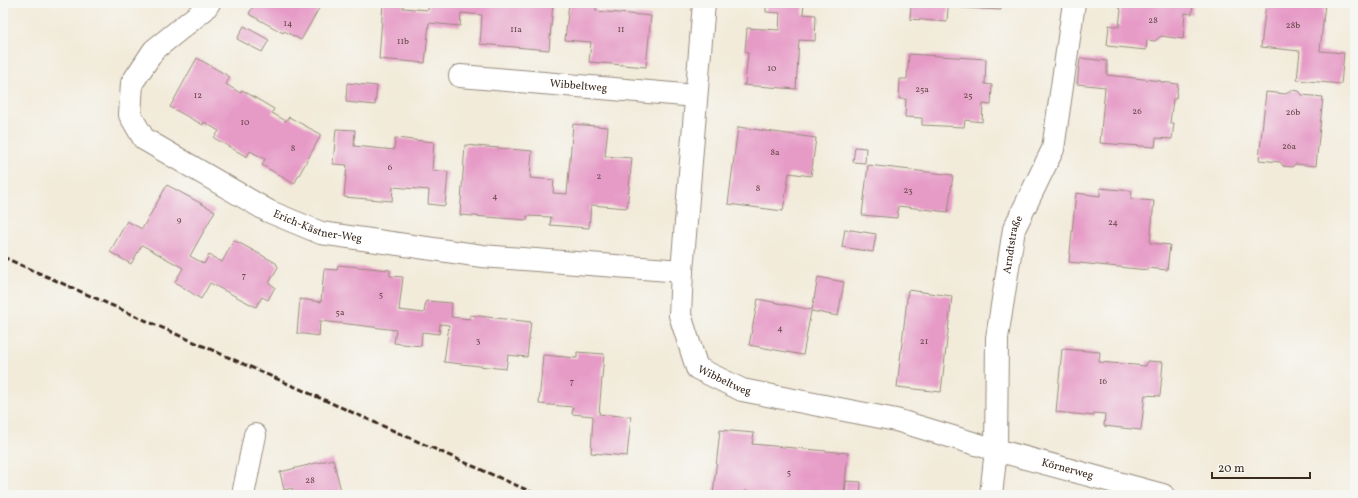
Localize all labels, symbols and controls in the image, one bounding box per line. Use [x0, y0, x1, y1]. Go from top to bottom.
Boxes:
house number: 28 [1148, 14, 1158, 27]
house number: 14 [284, 17, 292, 30]
house number: 28b [1286, 19, 1300, 32]
house number: 11a [510, 23, 522, 36]
house number: 11 [618, 23, 624, 36]
house number: 11b [397, 35, 409, 48]
house number: 10 [768, 62, 777, 75]
street label: Wibbeltweg [549, 76, 608, 96]
house number: 25a [915, 83, 929, 96]
house number: 12 [194, 89, 202, 102]
house number: 25 [963, 89, 973, 102]
house number: 26 [1132, 105, 1142, 118]
house number: 26b [1286, 106, 1300, 119]
house number: 10 [241, 116, 250, 129]
house number: 26a [1282, 140, 1296, 153]
house number: 8 [291, 142, 296, 155]
house number: 8a [770, 146, 780, 159]
house number: 6 [388, 161, 393, 174]
house number: 2 [597, 170, 602, 183]
house number: 8 [756, 182, 761, 195]
house number: 23 [903, 184, 913, 197]
house number: 4 [492, 190, 498, 203]
street label: Erich-Kästner-Weg [271, 206, 364, 246]
street label: Arndtstraße [1000, 213, 1027, 275]
house number: 9 [177, 214, 182, 227]
house number: 24 [1108, 216, 1118, 229]
house number: 7 [242, 269, 246, 282]
house number: 5 [379, 288, 383, 301]
house number: 5a [336, 306, 345, 319]
house number: 4 [777, 322, 783, 335]
house number: 3 [476, 334, 481, 347]
house number: 21 [920, 335, 928, 348]
street label: Wibbeltweg [695, 362, 753, 399]
house number: 7 [570, 375, 574, 388]
house number: 16 [1099, 375, 1107, 388]
scale bar [1212, 454, 1310, 480]
street label: Körnerweg [1040, 455, 1095, 484]
text: 20 m [1218, 461, 1245, 477]
house number: 5 [787, 466, 791, 479]
house number: 28 [305, 474, 315, 487]

